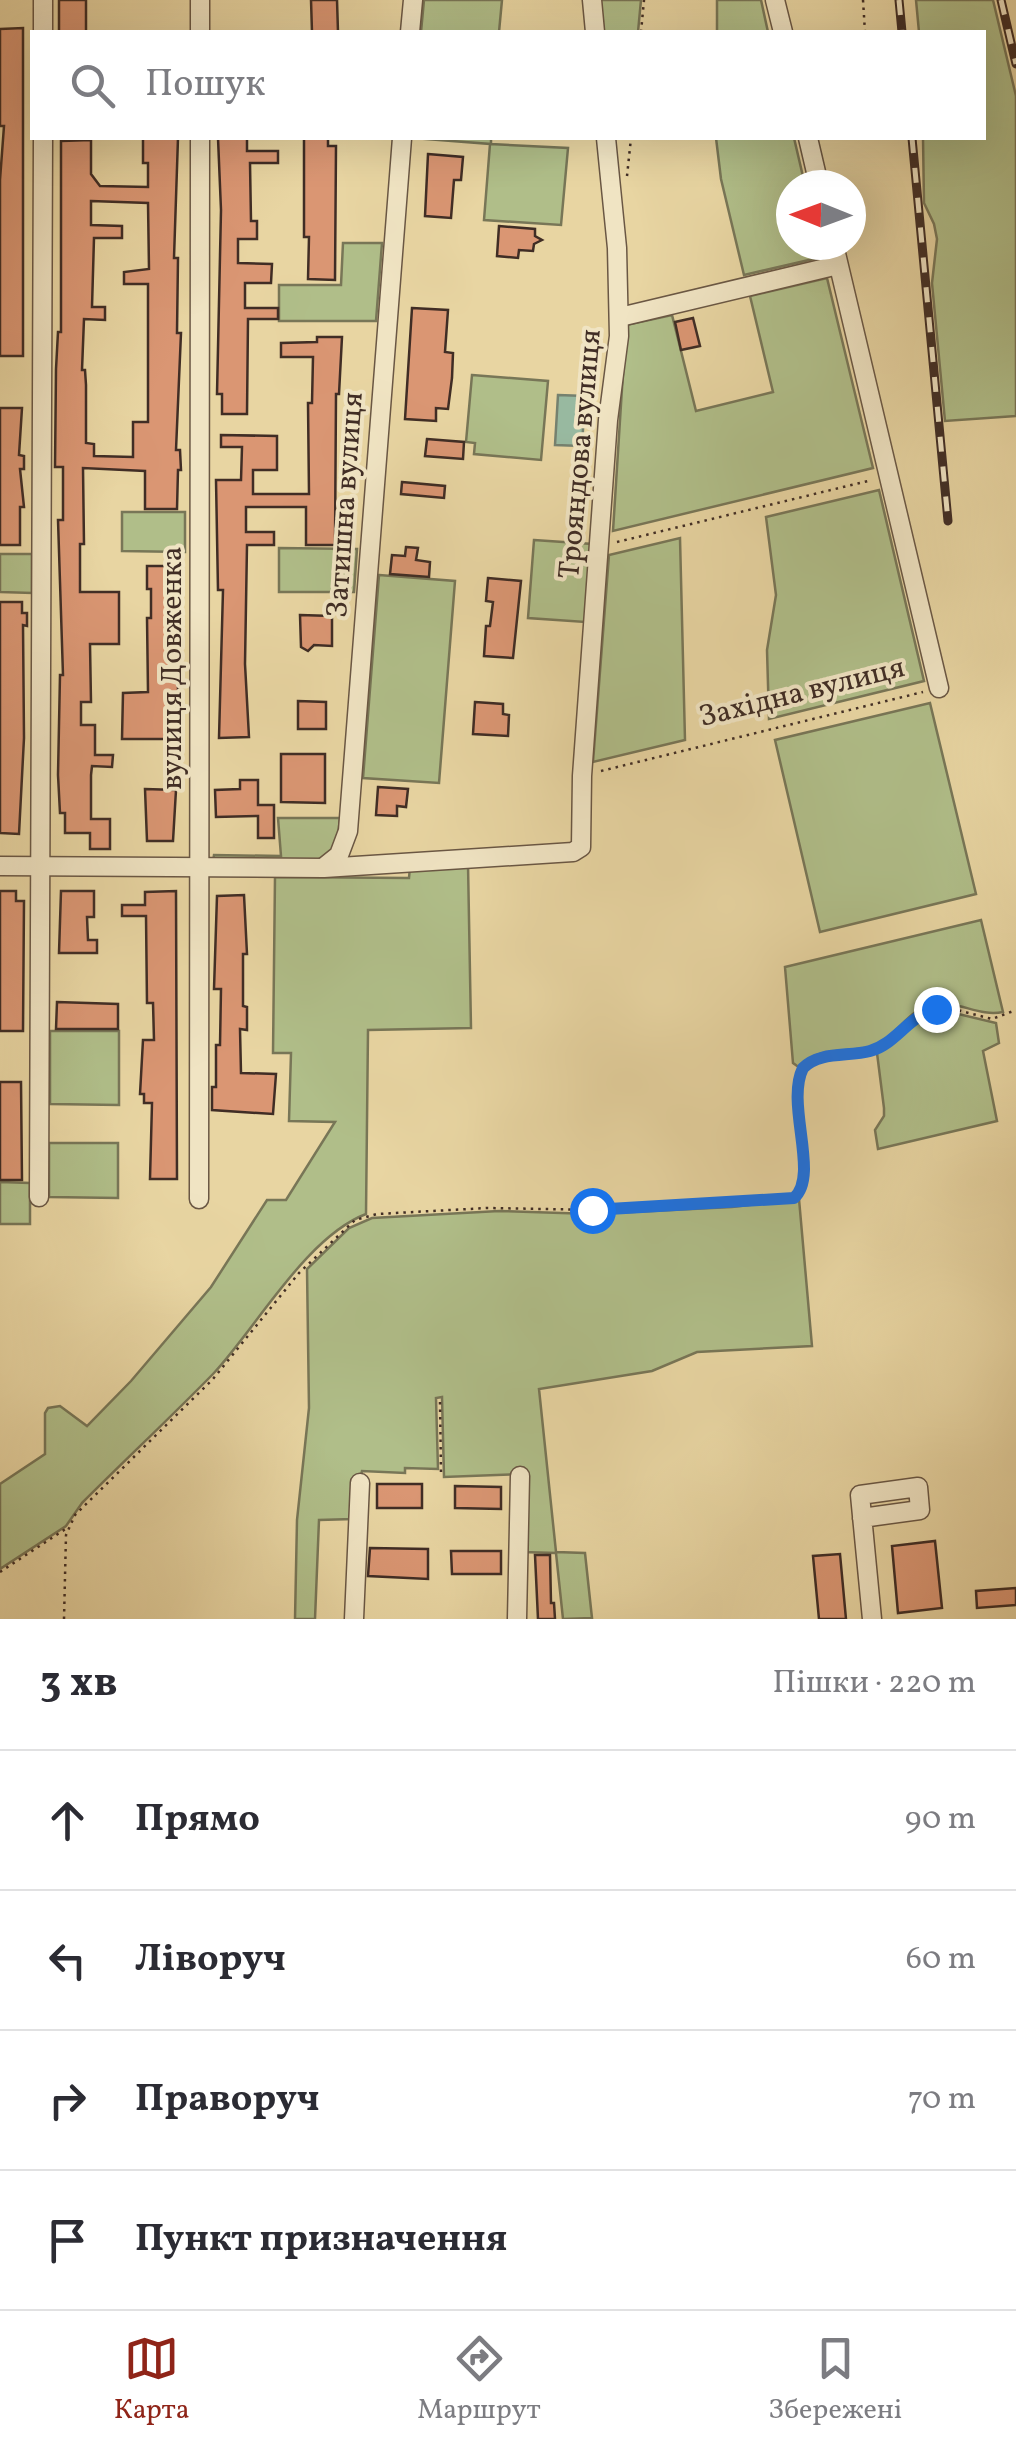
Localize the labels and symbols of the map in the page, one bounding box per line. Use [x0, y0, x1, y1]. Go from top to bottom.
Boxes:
north arrow [776, 170, 866, 260]
street label: Трояндова вулиця [549, 327, 613, 581]
street label: Затишна вулиця [317, 391, 375, 619]
street label: вулиця Довженка [152, 546, 194, 790]
street label: Західна вулиця [695, 647, 909, 739]
route end [914, 987, 960, 1033]
route start [570, 1188, 616, 1234]

